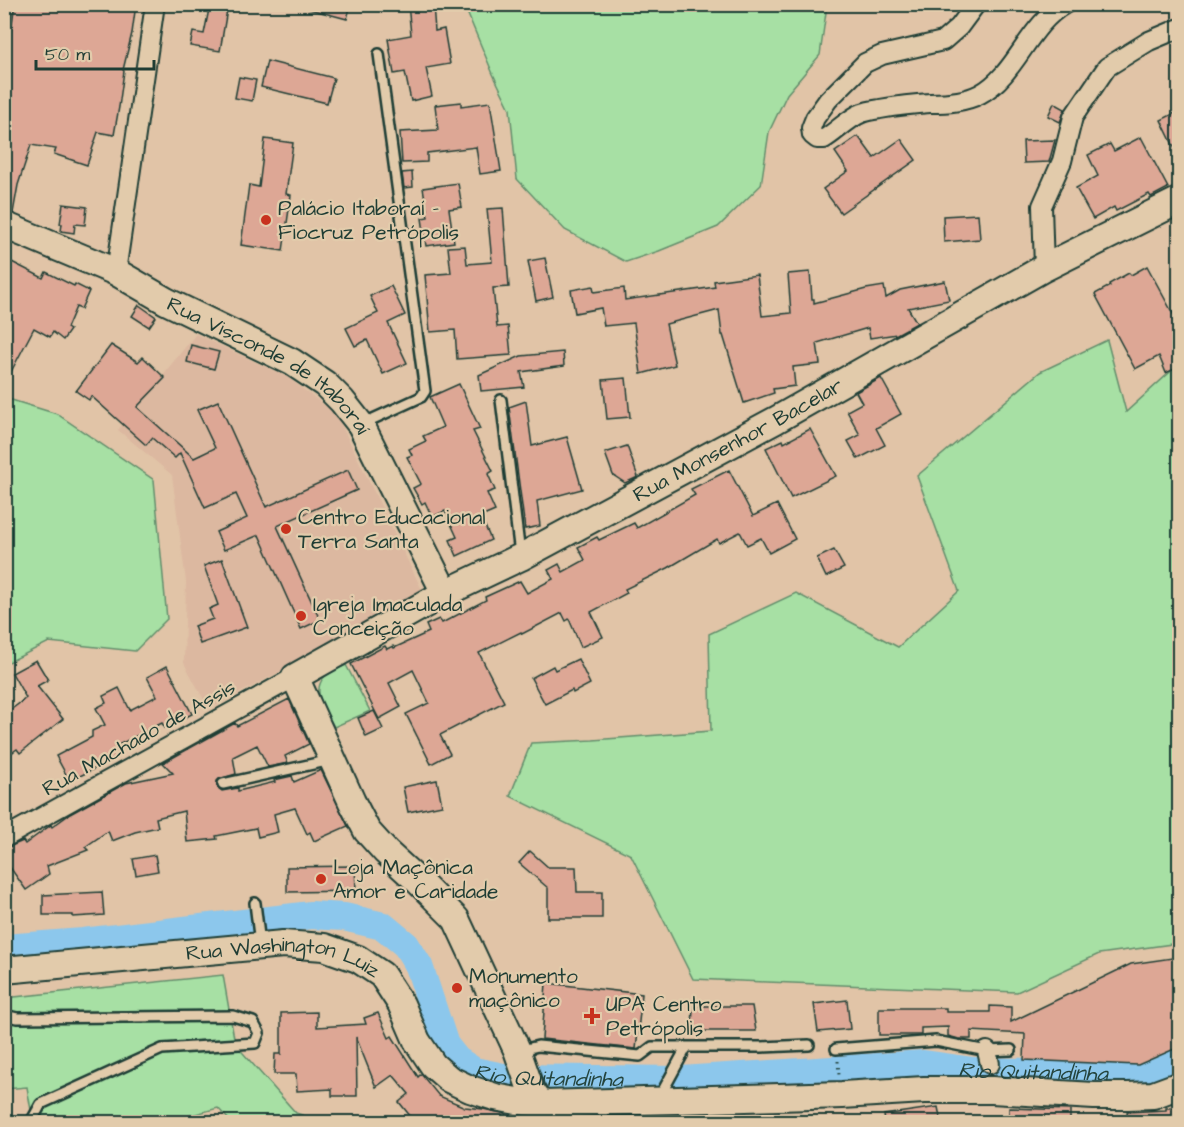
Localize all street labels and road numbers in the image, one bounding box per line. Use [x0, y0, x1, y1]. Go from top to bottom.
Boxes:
street label: Rua Visconde de Itaboraí [162, 289, 378, 440]
street label: Rua Monsenhor Bacelar [628, 370, 848, 509]
street label: Rua Machado de Assis [37, 673, 241, 803]
street label: Rua Washington Luiz [185, 929, 386, 985]

